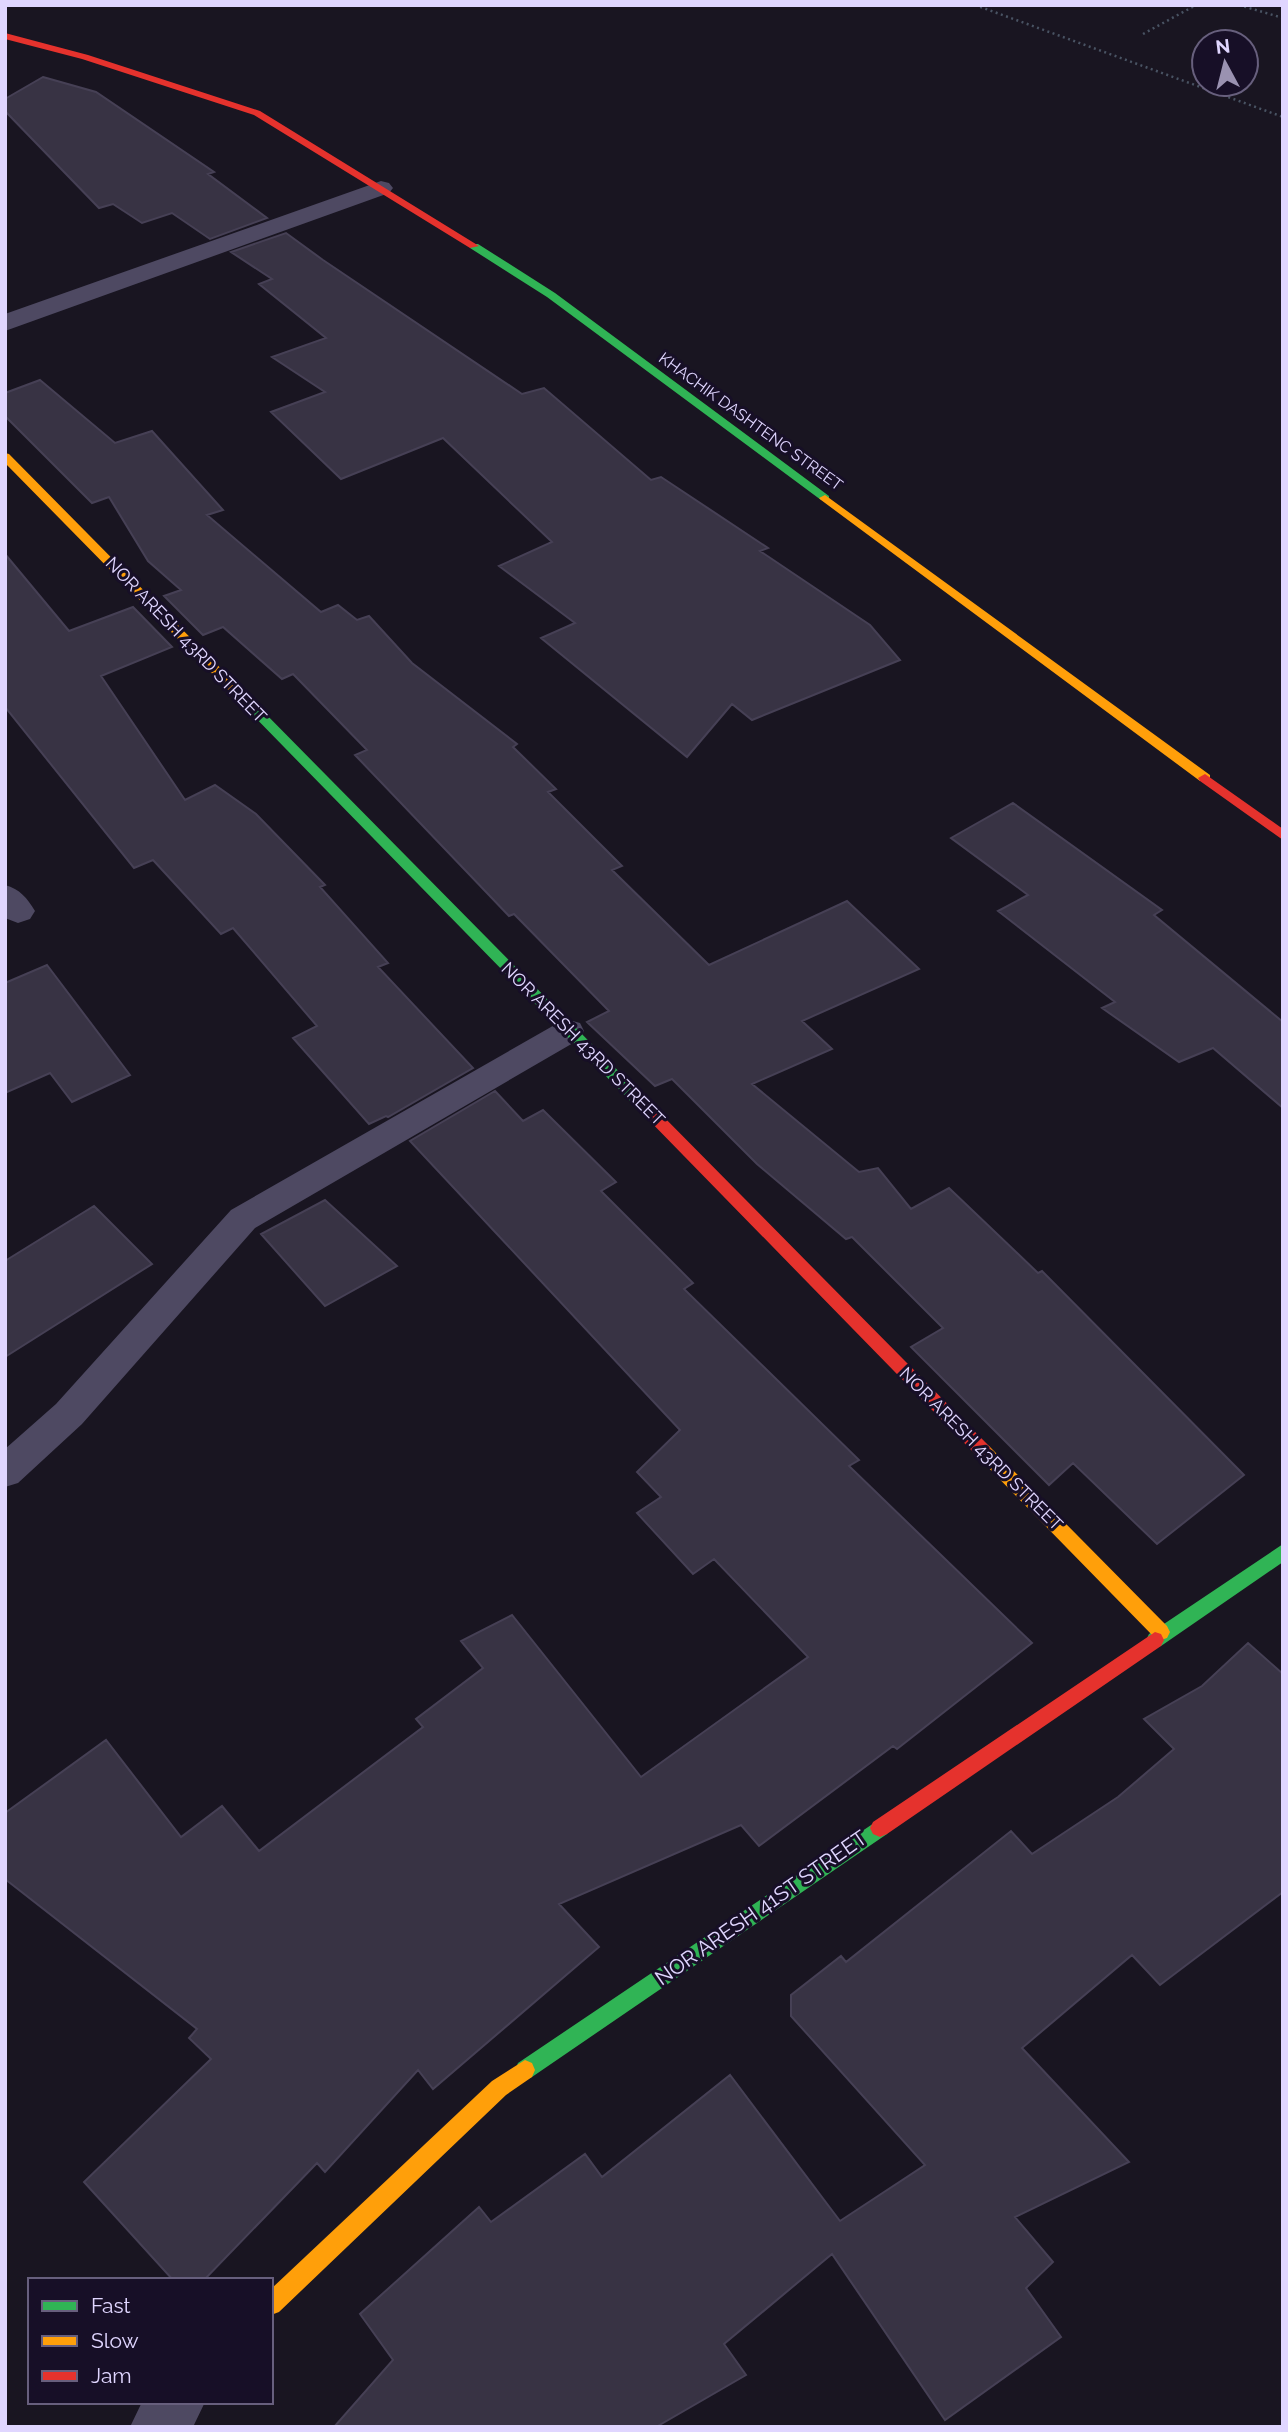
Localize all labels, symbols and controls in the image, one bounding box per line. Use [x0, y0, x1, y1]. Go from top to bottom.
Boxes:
north arrow [1190, 28, 1260, 98]
text: N [1214, 34, 1231, 58]
street label: KHACHIK DASHTENC STREET [655, 348, 847, 495]
street label: NOR ARESH 43RD STREET [102, 553, 271, 727]
street label: NOR ARESH 43RD STREET [497, 958, 669, 1130]
street label: NOR ARESH 43RD STREET [895, 1363, 1067, 1535]
street label: NOR ARESH 41ST STREET [650, 1825, 872, 1990]
legend [28, 2278, 273, 2404]
text: Fast [91, 2293, 131, 2318]
text: Slow [91, 2328, 139, 2353]
text: Jam [91, 2363, 132, 2388]

